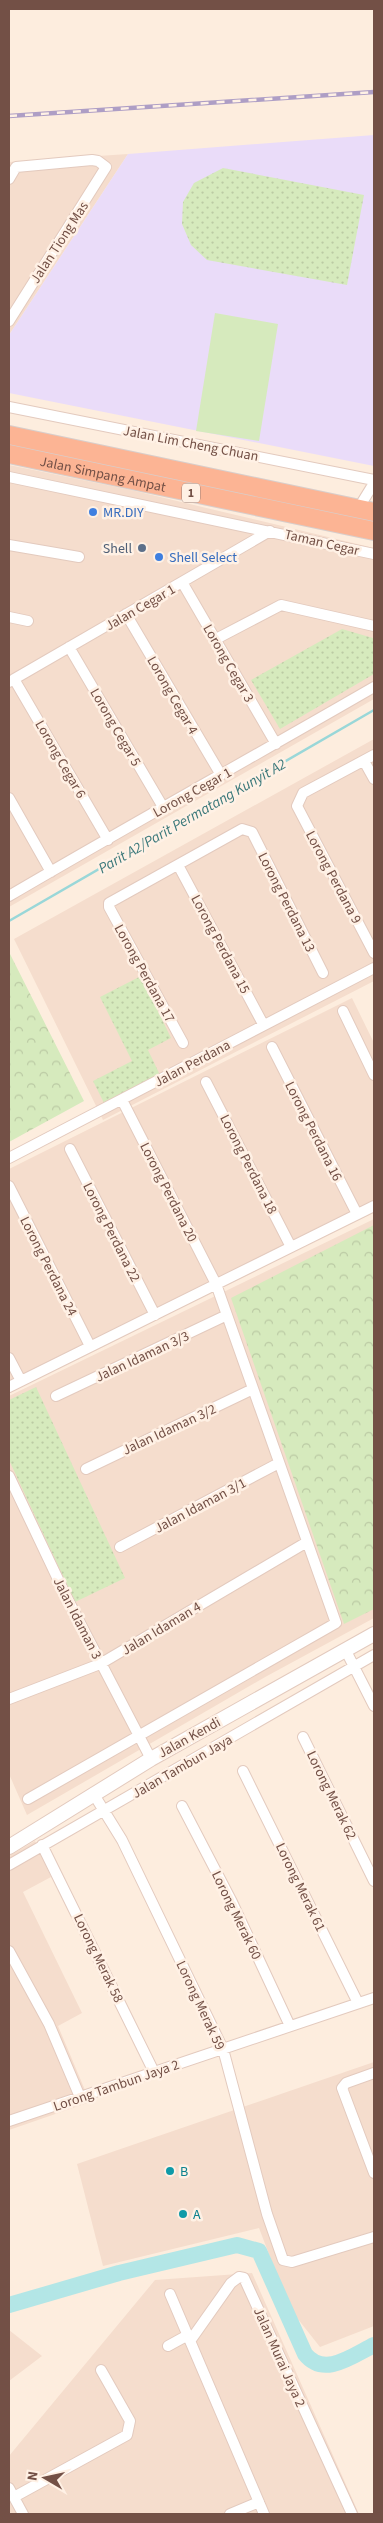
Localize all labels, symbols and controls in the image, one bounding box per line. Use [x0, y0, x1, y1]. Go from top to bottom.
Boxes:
street label: Jalan Tiong Mas [26, 198, 94, 287]
street label: Jalan Lim Cheng Chuan [121, 421, 260, 467]
street label: Jalan Simpang Ampat [38, 452, 168, 498]
road number: 1 [182, 483, 200, 502]
place label: MR.DIY [103, 503, 144, 523]
marker: MR.DIY [87, 506, 99, 518]
street label: Taman Cegar [282, 525, 361, 561]
place label: Shell [103, 539, 132, 559]
marker: Shell [136, 542, 148, 554]
place label: Shell Select [169, 548, 237, 568]
marker: Shell Select [153, 551, 165, 563]
street label: Jalan Cegar 1 [102, 580, 179, 636]
street label: Lorong Cegar 3 [198, 621, 259, 706]
street label: Lorong Cegar 4 [142, 653, 203, 738]
street label: Lorong Cegar 5 [85, 685, 146, 770]
street label: Lorong Cegar 6 [30, 717, 91, 802]
water label: Parit A2/Parit Permatang Kunyit A2 [94, 754, 290, 879]
street label: Lorong Cegar 1 [149, 763, 236, 823]
street label: Lorong Perdana 9 [300, 827, 366, 927]
street label: Lorong Perdana 13 [252, 849, 320, 956]
street label: Lorong Perdana 15 [186, 891, 255, 998]
street label: Lorong Perdana 17 [109, 921, 179, 1026]
street label: Jalan Perdana [151, 1035, 234, 1092]
street label: Lorong Perdana 16 [279, 1078, 347, 1185]
street label: Lorong Perdana 18 [214, 1111, 282, 1218]
street label: Lorong Perdana 20 [134, 1139, 202, 1246]
street label: Lorong Perdana 22 [77, 1179, 145, 1286]
street label: Lorong Perdana 24 [14, 1213, 82, 1320]
street label: Jalan Idaman 3/3 [92, 1326, 193, 1387]
street label: Jalan Idaman 3/2 [119, 1399, 220, 1460]
street label: Jalan Idaman 3/1 [151, 1473, 250, 1538]
street label: Jalan Idaman 3 [48, 1574, 106, 1663]
street label: Jalan Idaman 4 [118, 1597, 205, 1660]
street label: Jalan Kendi [155, 1712, 224, 1763]
street label: Jalan Tambun Jaya [129, 1730, 236, 1804]
street label: Lorong Merak 62 [301, 1748, 361, 1843]
street label: Lorong Merak 61 [270, 1840, 330, 1935]
street label: Lorong Merak 60 [206, 1868, 266, 1963]
street label: Lorong Merak 58 [68, 1911, 128, 2006]
street label: Lorong Merak 59 [171, 1958, 230, 2053]
street label: Lorong Tambun Jaya 2 [51, 2055, 182, 2117]
place label: B [180, 2162, 188, 2182]
marker: B [164, 2165, 176, 2177]
place label: A [193, 2205, 201, 2225]
marker: A [177, 2208, 189, 2220]
street label: Jalan Murai Jaya 2 [248, 2304, 310, 2411]
north arrow [20, 2453, 70, 2503]
text: N [23, 2470, 44, 2482]

